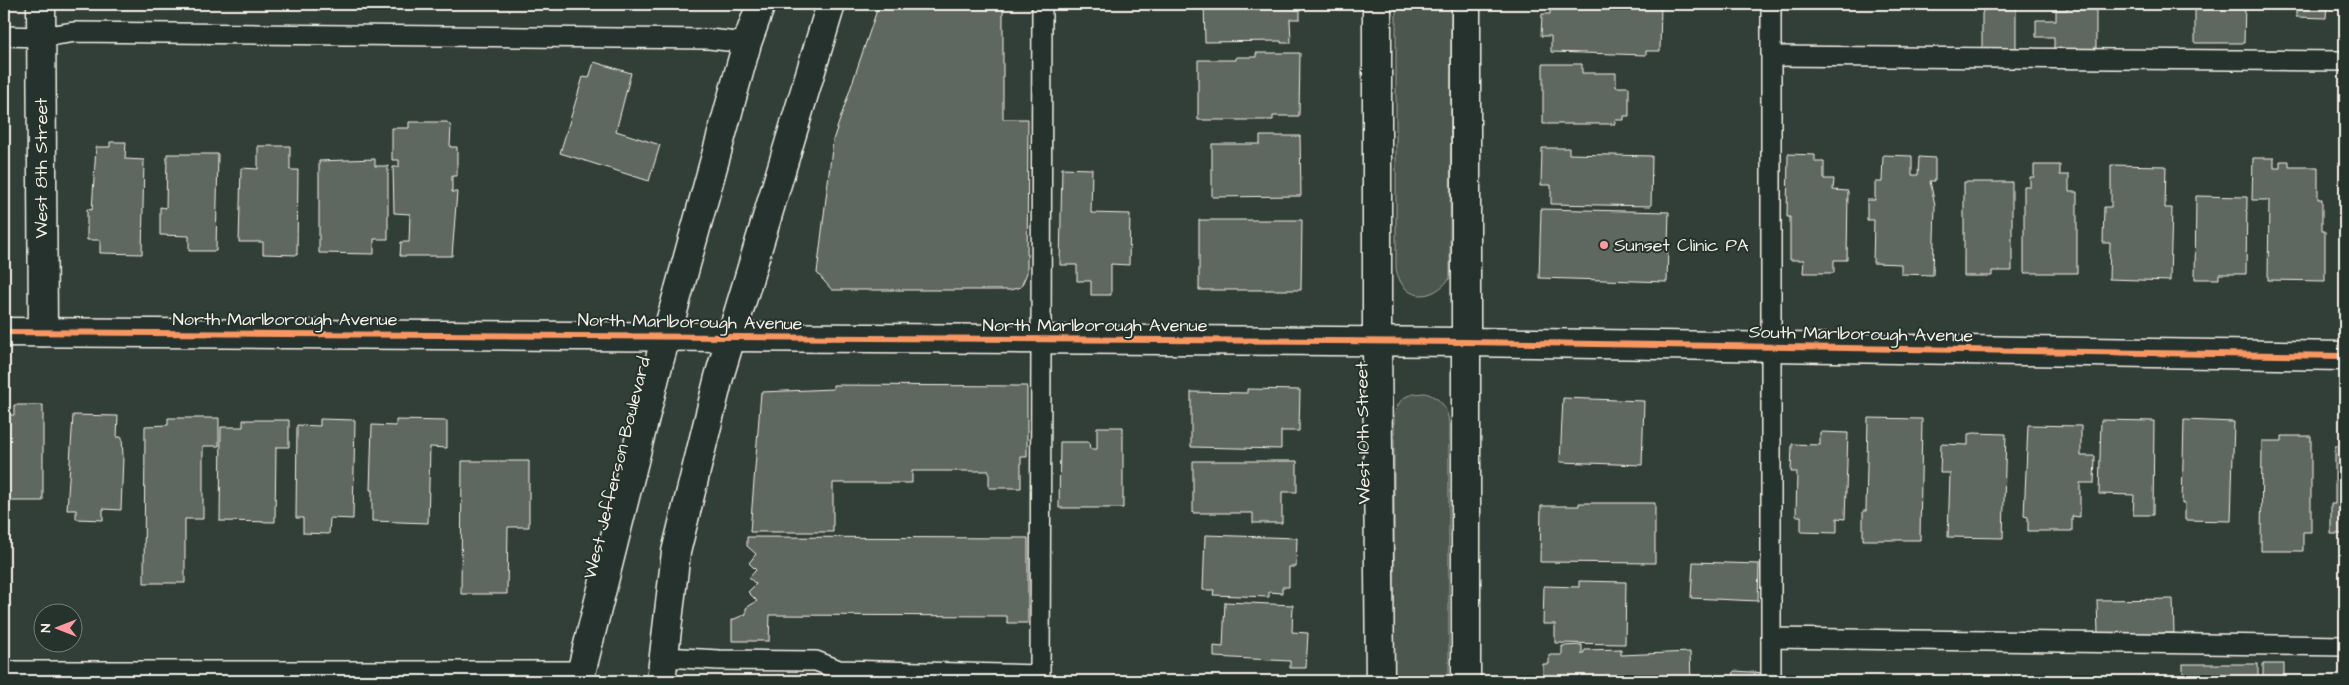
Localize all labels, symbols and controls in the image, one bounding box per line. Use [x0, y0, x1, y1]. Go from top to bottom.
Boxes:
street label: West 8th Street [29, 97, 54, 238]
place label: Sunset Clinic PA [1614, 233, 1749, 258]
marker: Sunset Clinic PA [1598, 239, 1610, 251]
street label: North Marlborough Avenue [173, 307, 398, 333]
street label: North Marlborough Avenue [577, 308, 803, 337]
street label: North Marlborough Avenue [983, 313, 1208, 339]
street label: South Marlborough Avenue [1749, 320, 1974, 349]
street label: West Jefferson Boulevard [577, 354, 657, 582]
street label: West 10th Street [1349, 361, 1377, 505]
north arrow [32, 602, 82, 652]
text: N [36, 623, 56, 632]

